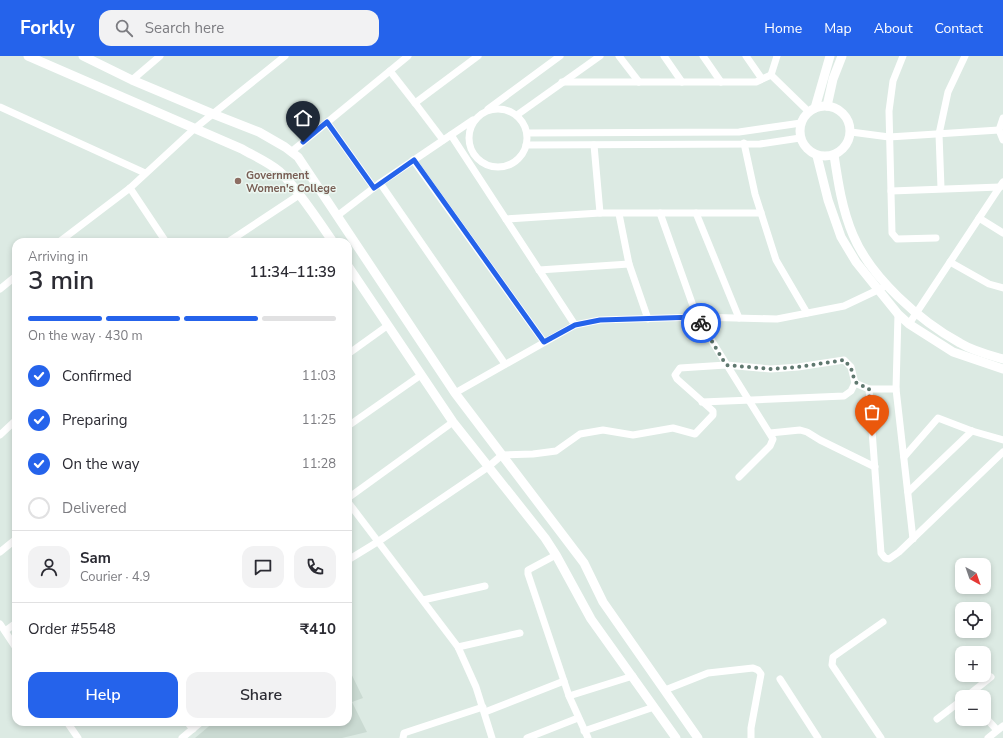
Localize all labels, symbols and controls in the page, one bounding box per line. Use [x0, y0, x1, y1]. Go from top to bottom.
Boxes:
search box [99, 10, 379, 46]
text: Forkly [20, 15, 75, 41]
icon: search [113, 17, 135, 39]
text: Search here [145, 18, 224, 38]
text: Home [764, 19, 802, 38]
text: Map [824, 19, 852, 38]
text: About [874, 19, 913, 38]
text: Contact [935, 19, 983, 38]
pin [286, 101, 320, 142]
icon: home [292, 107, 314, 129]
place label: Government Women's College [246, 168, 336, 196]
marker: Government Women's College [233, 176, 243, 186]
text: Arriving in [28, 248, 88, 266]
text: 11:34–11:39 [249, 262, 336, 282]
text: 3 min [28, 263, 94, 298]
courier [681, 303, 721, 343]
icon: bike [690, 312, 712, 334]
text: On the way · 430 m [28, 327, 143, 345]
icon: check [28, 365, 50, 387]
text: Confirmed [62, 366, 132, 386]
text: 11:03 [302, 367, 336, 385]
pin [855, 395, 889, 436]
icon: bag [861, 401, 883, 423]
icon: check [28, 409, 50, 431]
text: Preparing [62, 410, 127, 430]
text: 11:25 [302, 411, 336, 429]
icon: check [28, 453, 50, 475]
text: On the way [62, 454, 140, 474]
text: 11:28 [302, 455, 336, 473]
text: Delivered [62, 498, 127, 518]
button: person [28, 546, 70, 588]
button: chat [242, 546, 284, 588]
button: phone [294, 546, 336, 588]
text: Sam [80, 548, 111, 568]
north arrow [955, 558, 991, 594]
map controls [955, 558, 991, 726]
text: Courier · 4.9 [80, 568, 150, 586]
button: locate [955, 602, 991, 638]
text: Order #5548 [28, 619, 116, 639]
text: ₹410 [300, 619, 336, 639]
button: + [955, 646, 991, 682]
button: Help [28, 672, 178, 718]
button: Share [186, 672, 336, 718]
button: − [955, 690, 991, 726]

